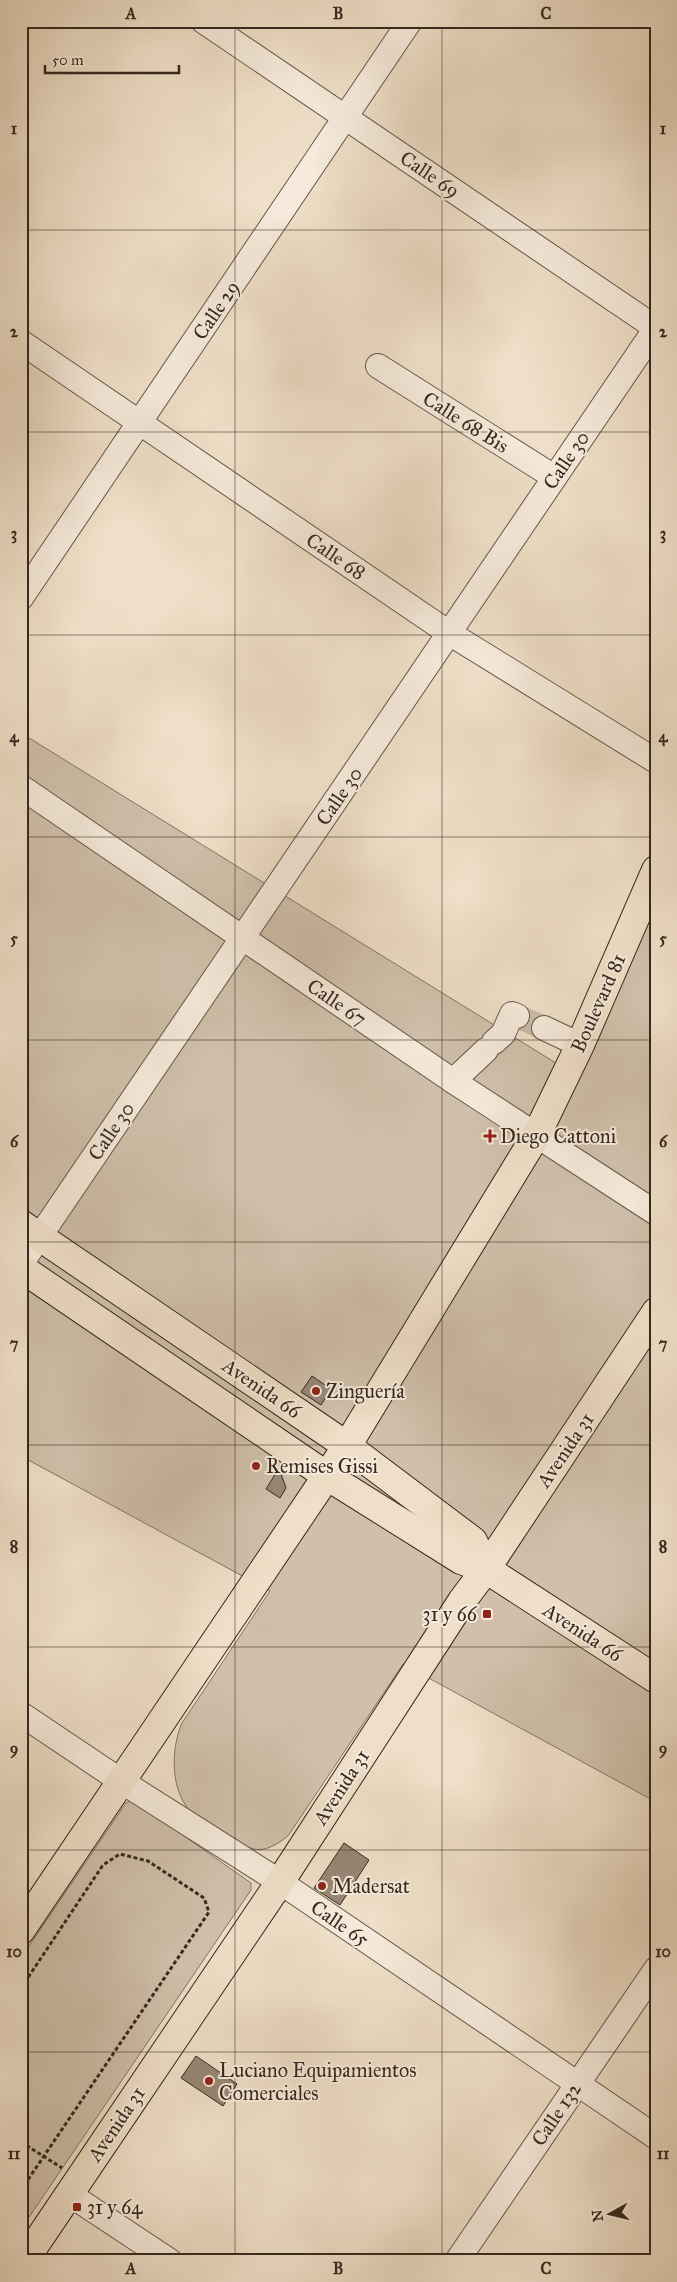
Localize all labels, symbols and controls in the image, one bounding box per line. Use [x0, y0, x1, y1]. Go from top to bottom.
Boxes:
text: A [125, 4, 137, 23]
text: B [333, 4, 343, 23]
text: C [541, 4, 552, 23]
scale bar [45, 42, 179, 74]
text: 50 m [52, 51, 84, 69]
text: 1 [11, 119, 18, 138]
text: 1 [660, 119, 667, 138]
street label: Calle 69 [396, 145, 464, 203]
street label: Calle 29 [188, 276, 244, 344]
text: 2 [10, 322, 19, 341]
text: 2 [659, 322, 668, 341]
street label: Calle 68 Bis [419, 386, 513, 458]
street label: Calle 30 [538, 426, 594, 494]
text: 3 [11, 524, 17, 544]
text: 3 [660, 524, 666, 544]
street label: Calle 68 [302, 527, 370, 585]
text: 4 [10, 727, 20, 747]
text: 4 [659, 727, 669, 747]
street label: Calle 30 [311, 762, 367, 830]
text: 5 [10, 929, 18, 948]
text: 5 [659, 929, 667, 948]
street label: Boulevard 81 [565, 950, 631, 1056]
street label: Calle 67 [303, 973, 371, 1031]
street label: Calle 30 [83, 1097, 139, 1165]
place label: Diego Cattoni [500, 1124, 617, 1149]
marker: Diego Cattoni [484, 1130, 496, 1142]
text: 6 [10, 1132, 19, 1151]
text: 6 [659, 1132, 668, 1151]
text: 7 [10, 1334, 19, 1353]
text: 7 [659, 1334, 668, 1353]
street label: Avenida 66 [217, 1352, 307, 1423]
place label: Zinguería [326, 1379, 405, 1404]
marker: Zinguería [310, 1385, 322, 1397]
street label: Avenida 31 [531, 1408, 599, 1493]
place label: Remises Gissi [266, 1454, 379, 1478]
marker: Remises Gissi [250, 1460, 262, 1472]
text: 8 [10, 1537, 18, 1556]
text: 8 [659, 1537, 667, 1556]
street label: Avenida 66 [538, 1597, 628, 1667]
place label: 31 y 66 [423, 1602, 478, 1626]
marker: 31 y 66 [481, 1608, 493, 1620]
text: 9 [10, 1739, 18, 1759]
text: 9 [659, 1739, 667, 1759]
street label: Avenida 31 [307, 1745, 374, 1830]
place label: Madersat [332, 1874, 410, 1898]
marker: Madersat [316, 1880, 328, 1892]
street label: Calle 65 [306, 1895, 374, 1951]
text: 10 [6, 1942, 22, 1961]
text: 10 [655, 1942, 671, 1961]
place label: Luciano Equipamientos Comerciales [219, 2058, 417, 2105]
marker: Luciano Equipamientos Comerciales [203, 2075, 215, 2087]
street label: Calle 132 [526, 2078, 586, 2150]
street label: Avenida 31 [82, 2082, 150, 2167]
text: 11 [8, 2144, 21, 2163]
text: 11 [657, 2144, 670, 2163]
north arrow [584, 2190, 634, 2240]
place label: 31 y 64 [87, 2195, 143, 2219]
marker: 31 y 64 [71, 2201, 83, 2213]
text: N [588, 2209, 607, 2223]
text: A [125, 2259, 137, 2278]
text: B [333, 2259, 343, 2278]
text: C [541, 2259, 552, 2278]

